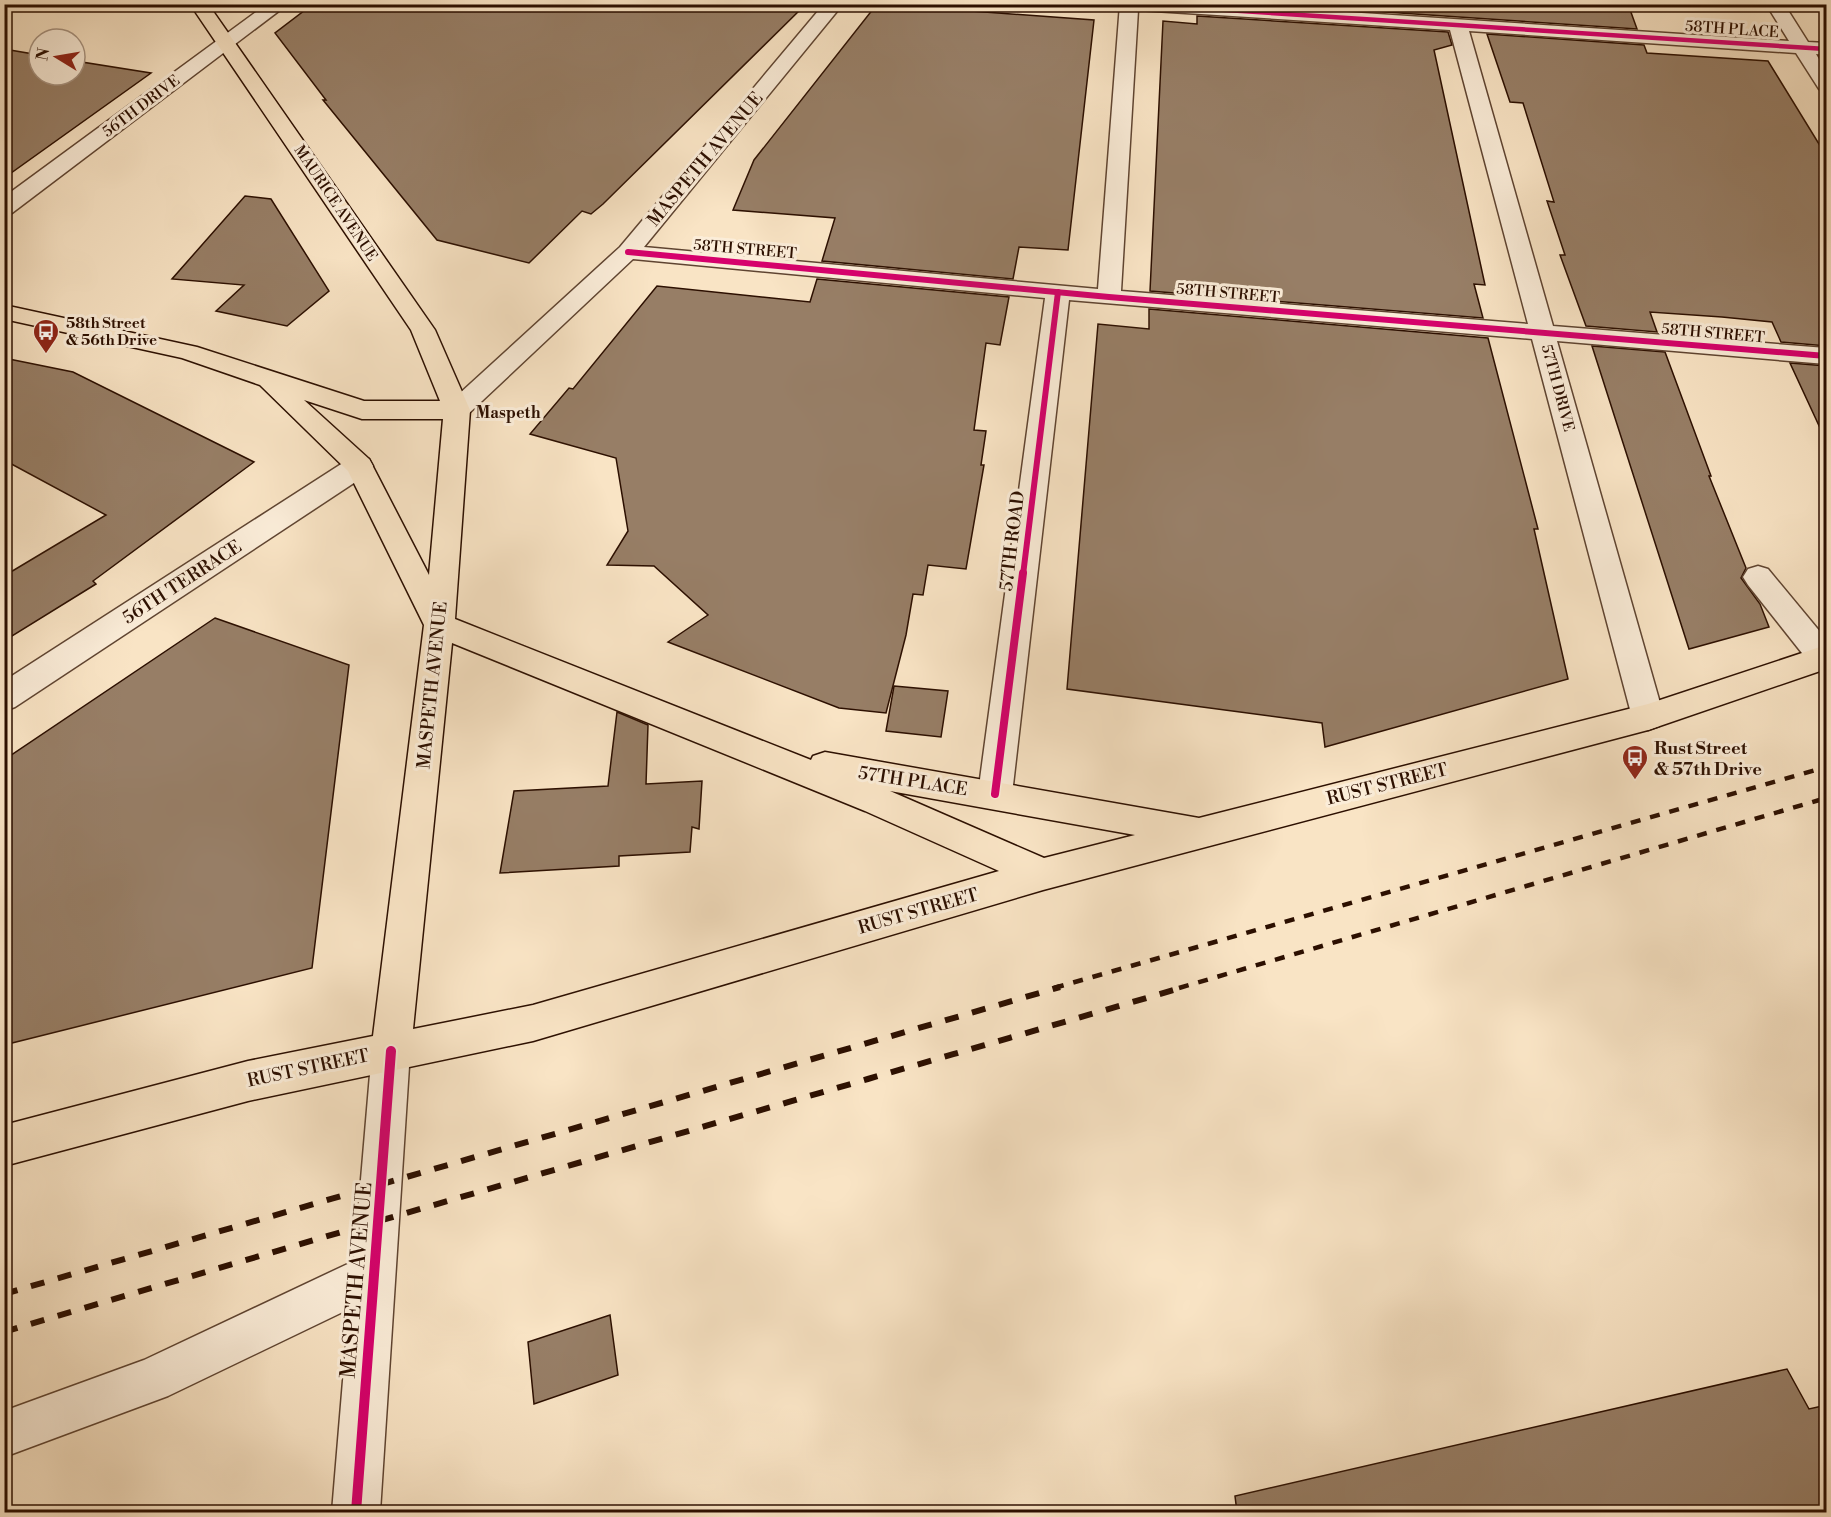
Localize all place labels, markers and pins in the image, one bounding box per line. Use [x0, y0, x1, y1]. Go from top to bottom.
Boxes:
place label: 58th Street & 56th Drive [66, 314, 157, 350]
bus stop icon: 58th Street & 56th Drive [31, 317, 61, 355]
place label: Rust Street & 57th Drive [1654, 737, 1762, 781]
bus stop icon: Rust Street & 57th Drive [1620, 743, 1650, 781]

